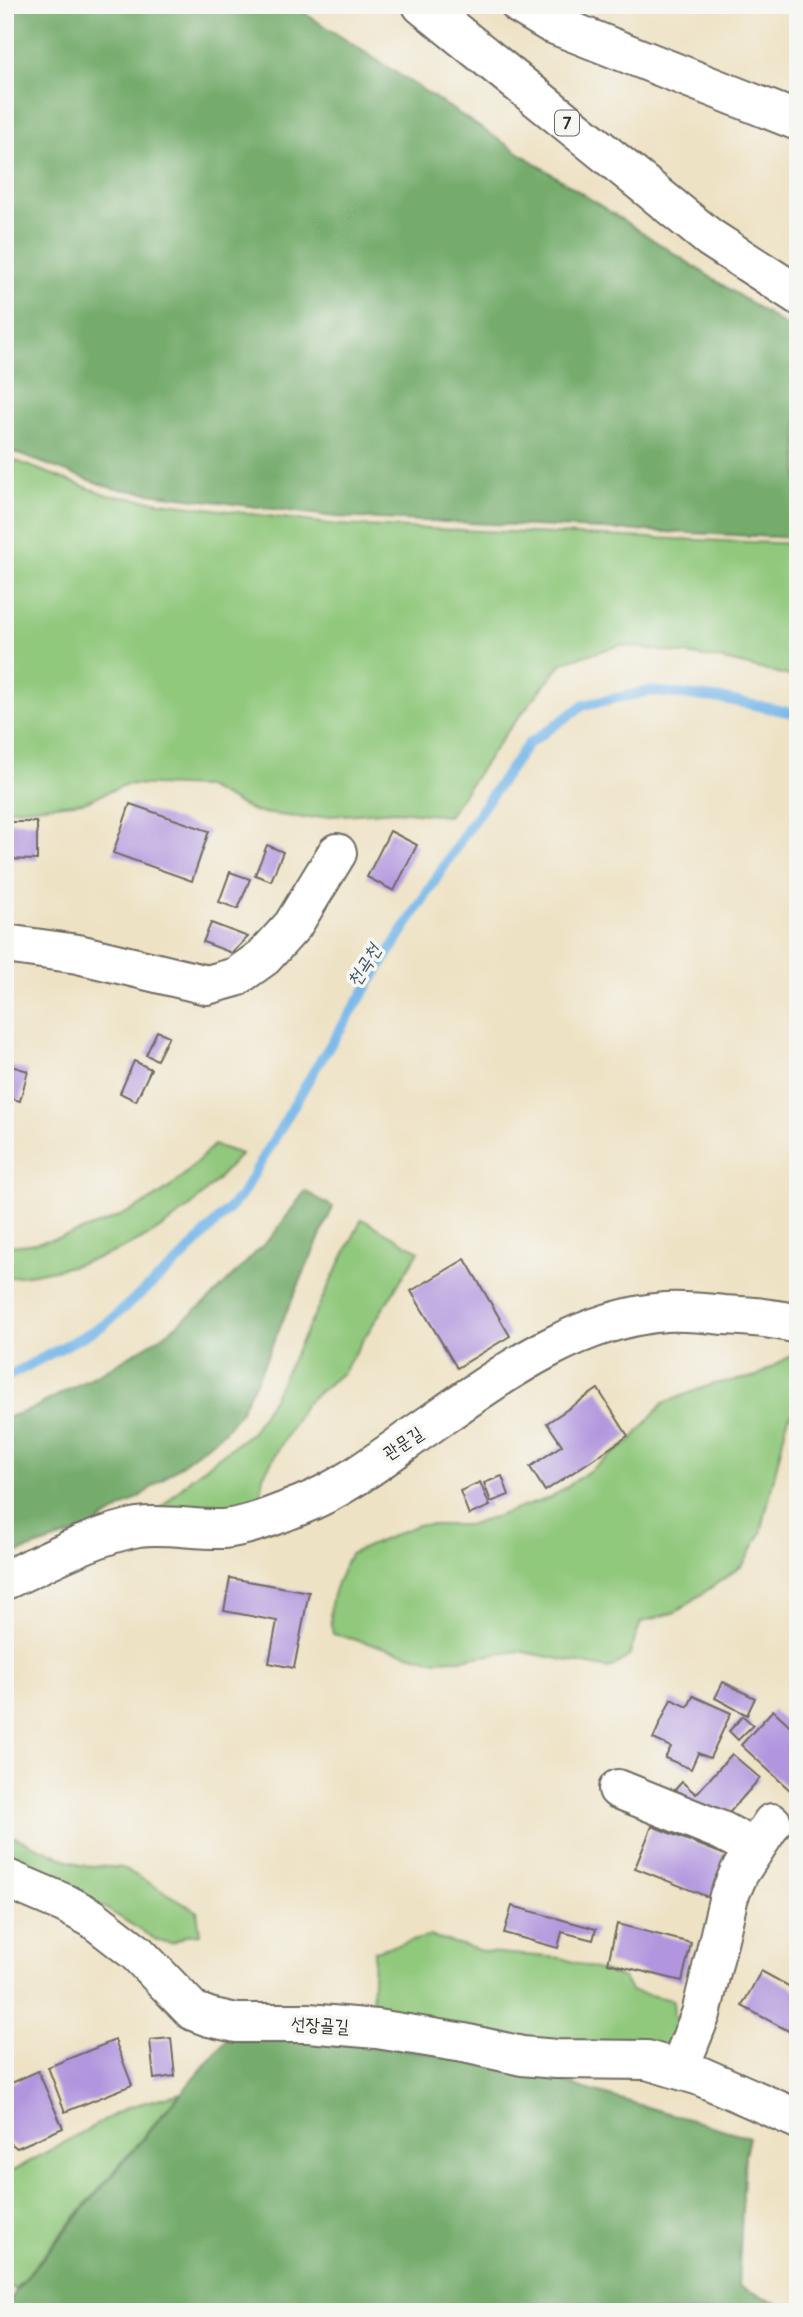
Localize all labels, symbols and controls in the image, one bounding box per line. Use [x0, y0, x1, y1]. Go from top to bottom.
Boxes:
road number: 7 [555, 111, 579, 136]
water label: 천곡천 [342, 938, 387, 991]
street label: 관문길 [379, 1421, 428, 1465]
street label: 선장골길 [290, 2012, 350, 2039]

